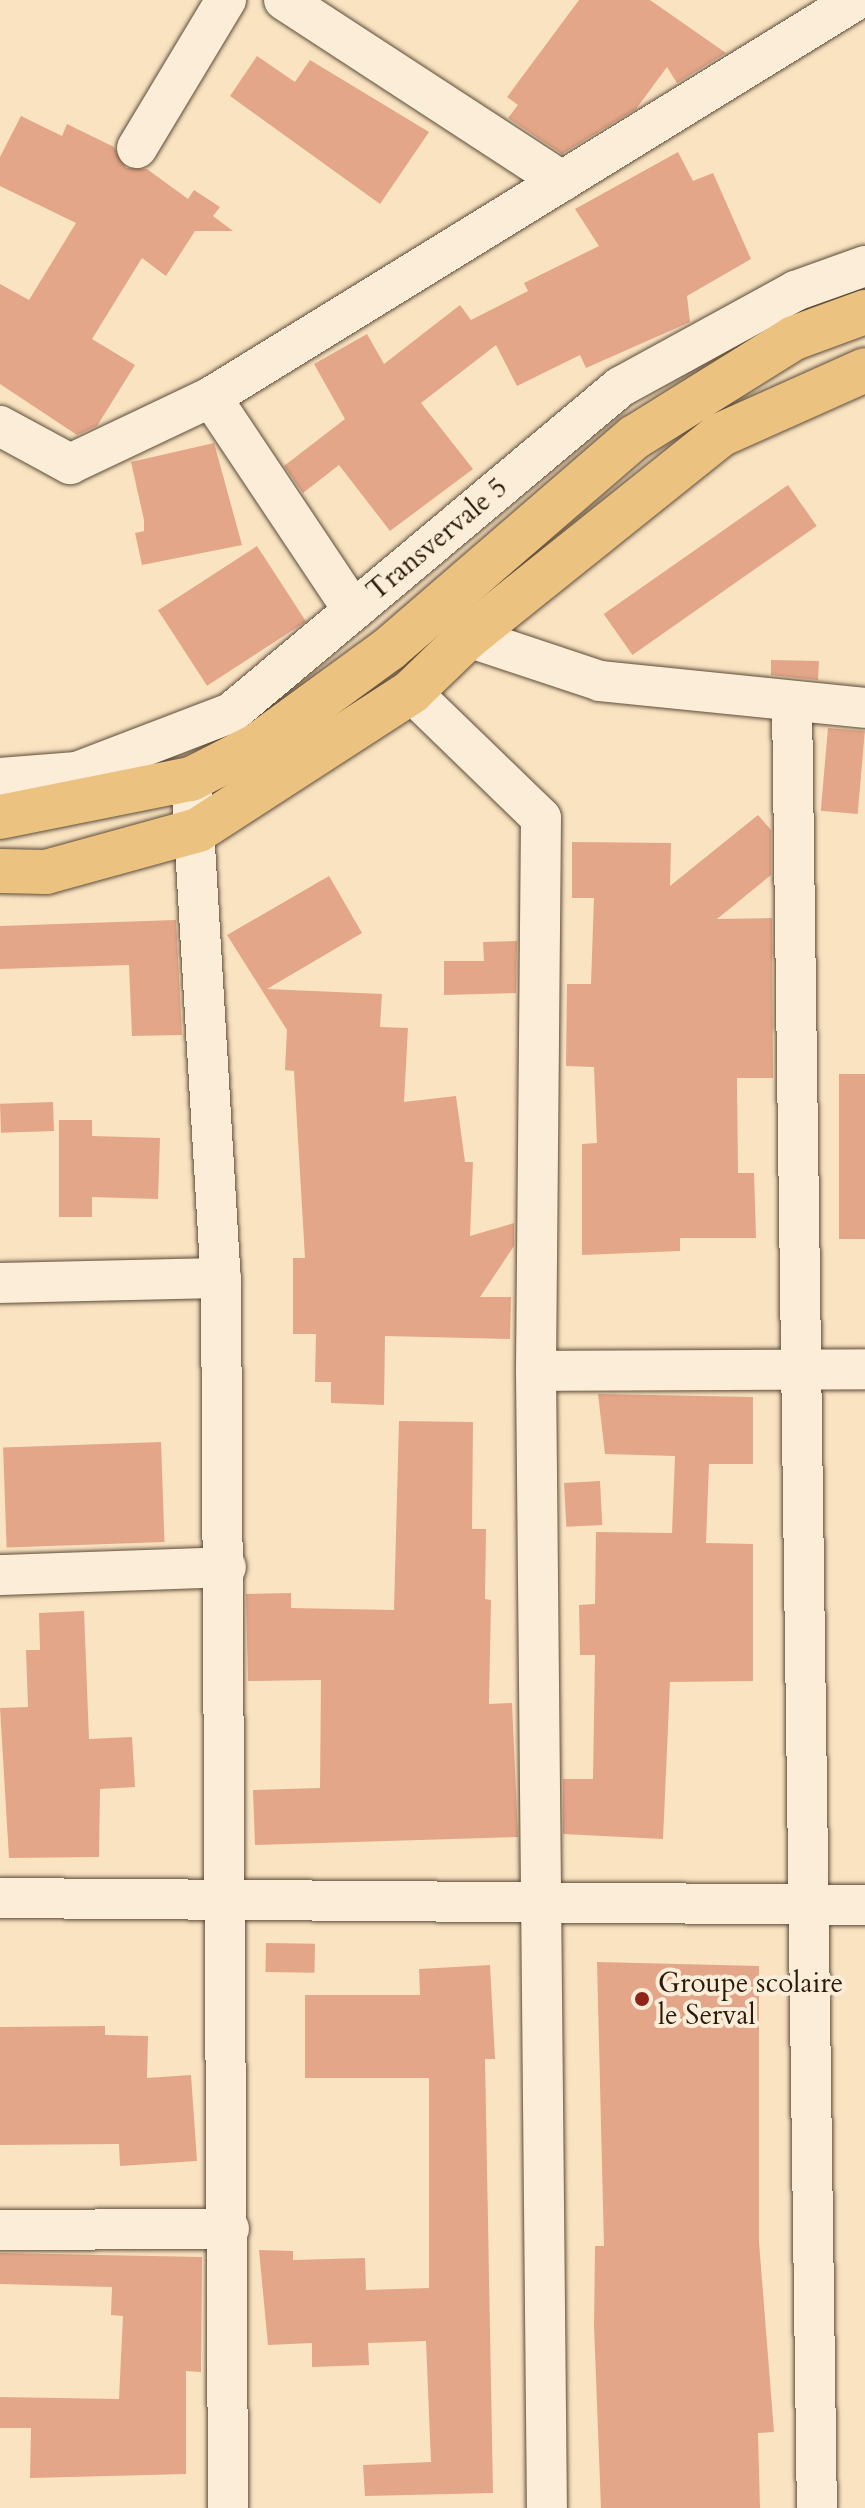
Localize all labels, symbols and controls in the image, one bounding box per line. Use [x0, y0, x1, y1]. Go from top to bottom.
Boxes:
street label: Transvervale 5 [360, 470, 514, 608]
place label: Groupe scolaire le Serval [658, 1966, 843, 2032]
marker: Groupe scolaire le Serval [633, 1990, 651, 2008]

